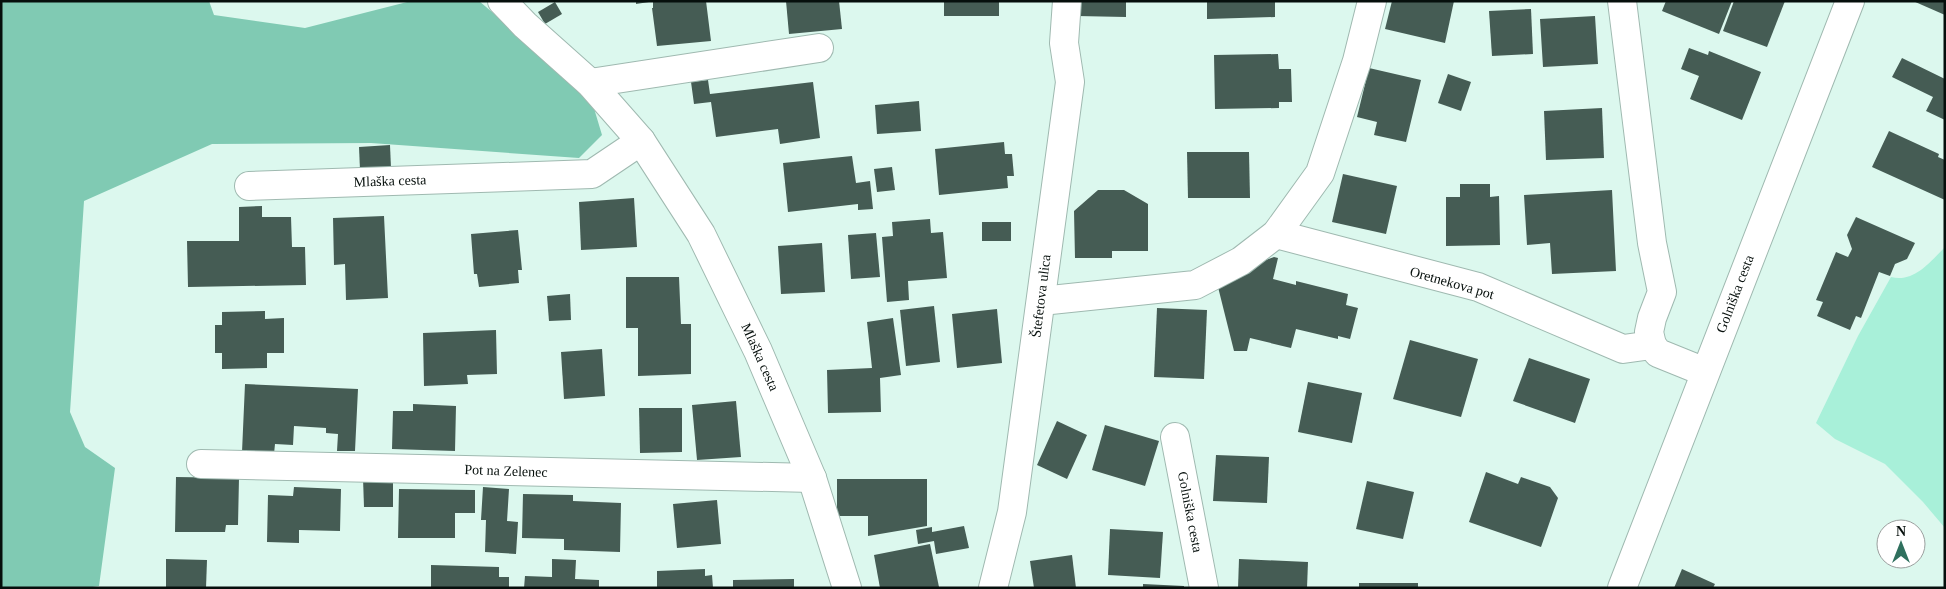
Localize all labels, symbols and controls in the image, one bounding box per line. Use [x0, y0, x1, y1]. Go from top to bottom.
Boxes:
street label: Mlaška cesta [353, 172, 427, 190]
street label: Golniška cesta [1713, 252, 1757, 335]
street label: Štefetova ulica [1027, 253, 1054, 338]
street label: Oretnekova pot [1408, 264, 1496, 302]
street label: Mlaška cesta [738, 321, 782, 394]
street label: Pot na Zelenec [464, 462, 548, 480]
street label: Golniška cesta [1175, 470, 1205, 554]
north arrow [1876, 519, 1926, 569]
text: N [1896, 524, 1906, 539]

